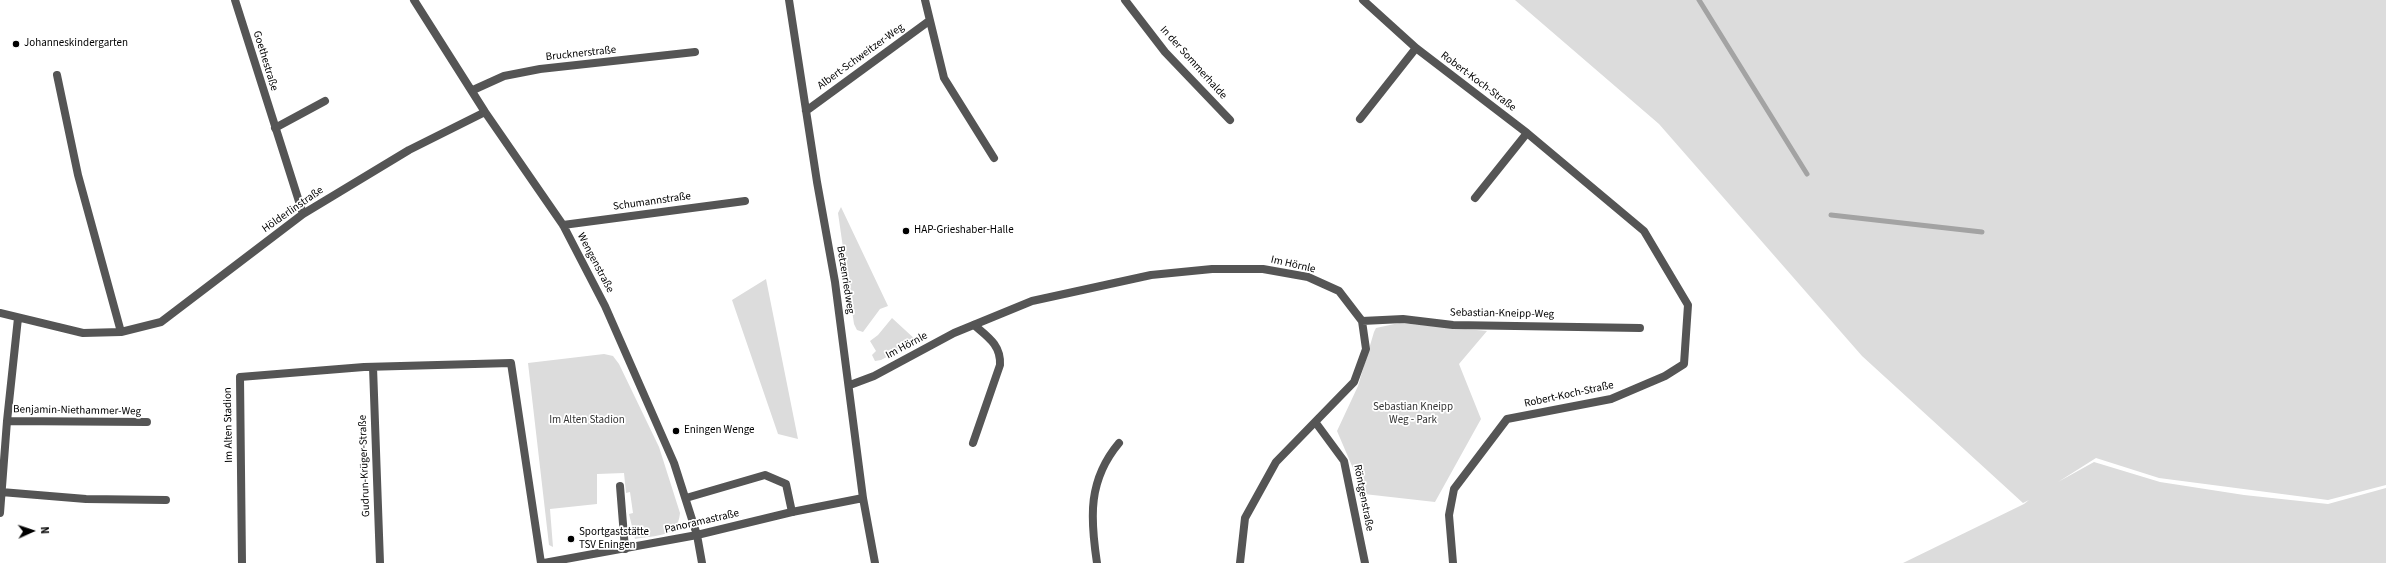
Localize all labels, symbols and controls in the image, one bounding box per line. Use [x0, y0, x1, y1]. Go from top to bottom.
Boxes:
street label: Albert-Schweitzer-Weg [815, 21, 907, 93]
street label: In der Sommerhalde [1157, 24, 1229, 102]
street label: Goethestraße [250, 29, 280, 93]
place label: Johanneskindergarten [24, 37, 128, 51]
marker: Johanneskindergarten [11, 39, 21, 49]
street label: Brucknerstraße [545, 44, 617, 64]
street label: Robert-Koch-Straße [1438, 49, 1518, 115]
street label: Hölderlinstraße [260, 184, 326, 236]
street label: Schumannstraße [612, 190, 692, 214]
place label: HAP-Grieshaber-Halle [914, 224, 1014, 238]
marker: HAP-Grieshaber-Halle [901, 226, 911, 236]
street label: Wengenstraße [574, 231, 616, 295]
street label: Betzenriedweg [833, 245, 857, 315]
street label: Im Hörnle [1269, 253, 1317, 277]
street label: Sebastian-Kneipp-Weg [1450, 306, 1554, 322]
street label: Im Hörnle [884, 330, 930, 362]
street label: Robert-Koch-Straße [1523, 379, 1615, 411]
street label: Im Alten Stadion [222, 387, 236, 463]
park label: Sebastian Kneipp Weg - Park [1373, 401, 1453, 427]
street label: Benjamin-Niethammer-Weg [13, 403, 141, 419]
park label: Im Alten Stadion [549, 414, 625, 428]
street label: Gudrun-Krüger-Straße [357, 415, 373, 517]
place label: Eningen Wenge [684, 424, 755, 438]
marker: Eningen Wenge [671, 426, 681, 436]
street label: Röntgenstraße [1350, 464, 1376, 532]
street label: Panoramastraße [663, 507, 741, 537]
north arrow [12, 511, 52, 551]
text: N [37, 526, 52, 534]
place label: Sportgaststätte TSV Eningen [579, 526, 649, 552]
marker: Sportgaststätte TSV Eningen [566, 534, 576, 544]

